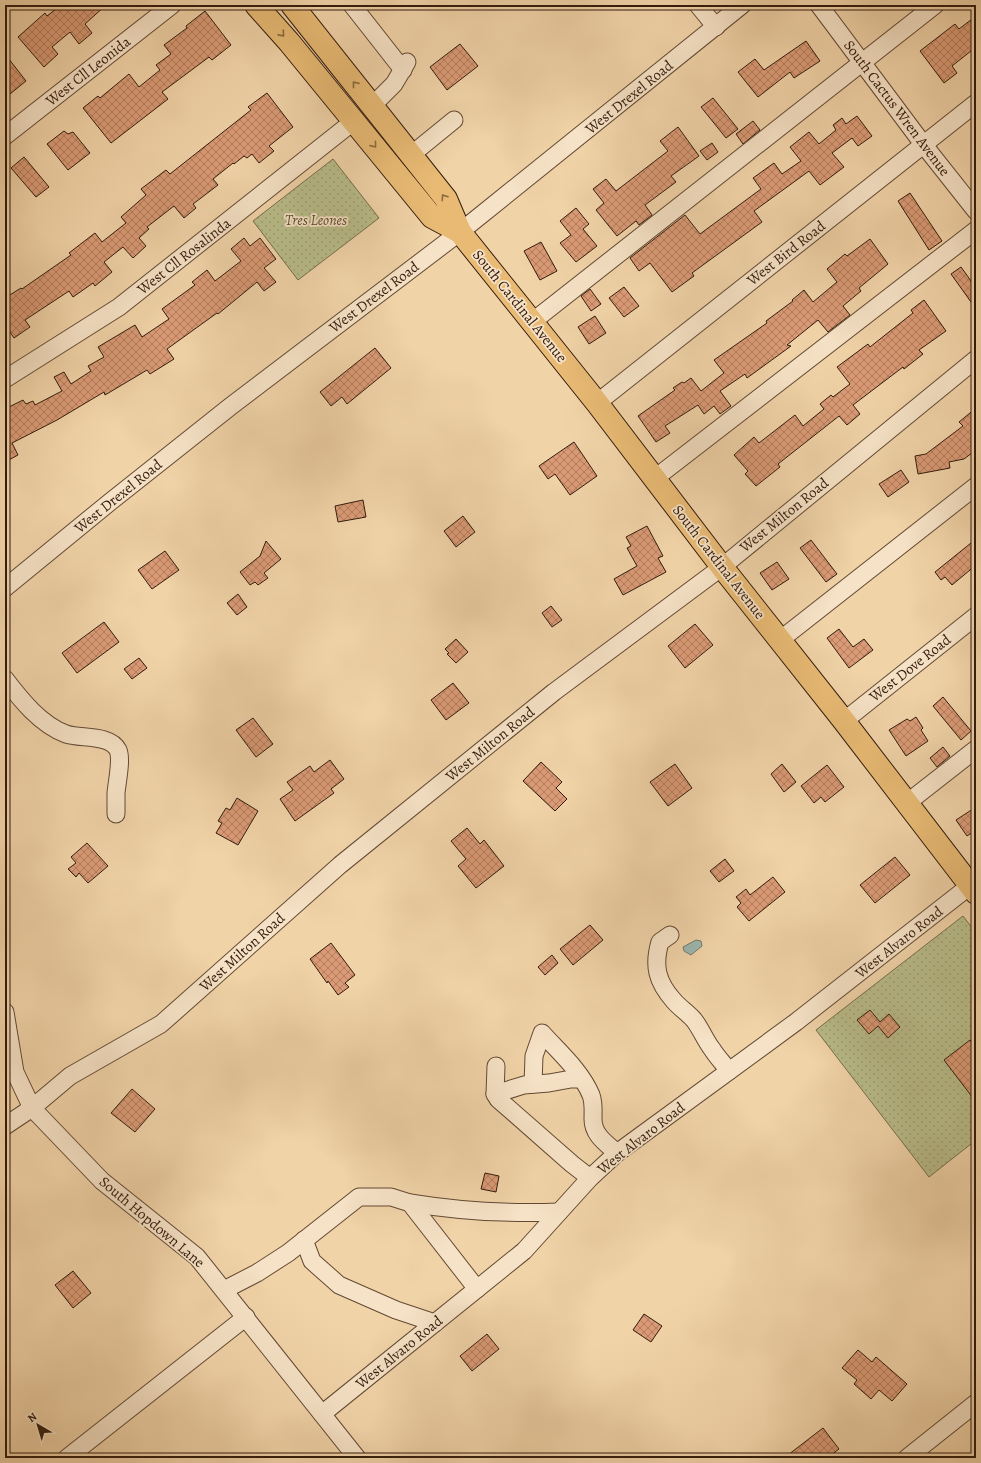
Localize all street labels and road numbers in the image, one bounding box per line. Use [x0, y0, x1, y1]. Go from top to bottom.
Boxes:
street label: West Cll Leonida [41, 32, 135, 111]
street label: South Cactus Wren Avenue [839, 36, 955, 180]
street label: West Drexel Road [580, 55, 678, 139]
street label: West Cll Rosalinda [132, 213, 235, 299]
street label: West Bird Road [742, 215, 830, 291]
street label: South Cardinal Avenue [468, 245, 572, 367]
street label: West Drexel Road [324, 256, 424, 338]
street label: West Drexel Road [69, 454, 167, 538]
street label: West Milton Road [735, 472, 833, 558]
street label: South Cardinal Avenue [668, 501, 770, 624]
street label: West Dove Road [864, 629, 956, 707]
street label: West Milton Road [441, 701, 539, 787]
street label: West Alvaro Road [850, 901, 948, 983]
street label: West Milton Road [194, 908, 290, 997]
street label: West Alvaro Road [592, 1097, 690, 1179]
street label: South Hopdown Lane [95, 1172, 209, 1272]
street label: West Alvaro Road [351, 1310, 447, 1394]

